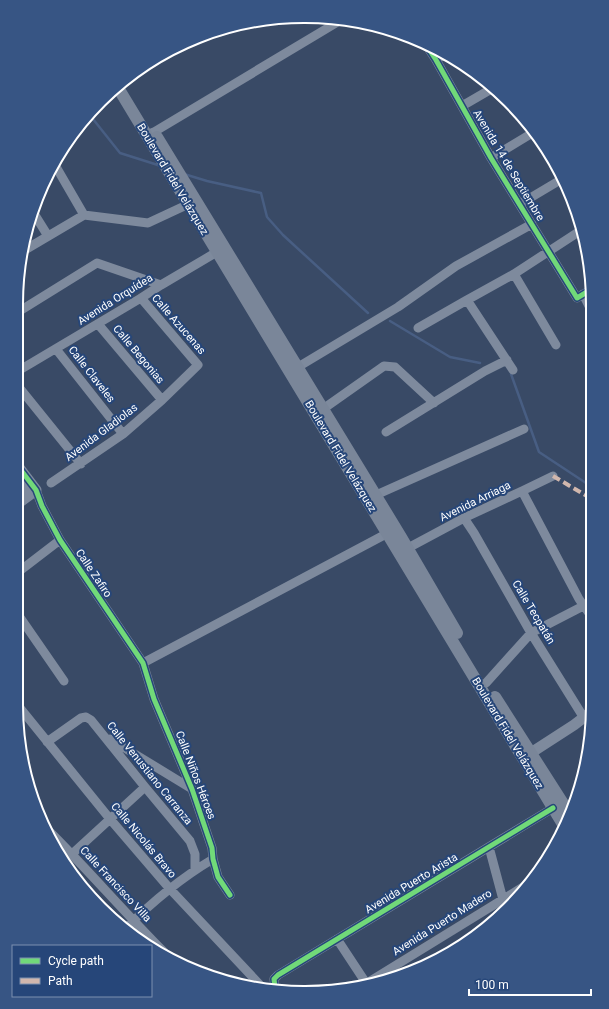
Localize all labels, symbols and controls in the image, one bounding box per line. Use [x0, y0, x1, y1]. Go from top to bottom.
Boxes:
street label: Avenida 14 de Septiembre [470, 107, 547, 223]
street label: Boulevard Fidel Velázquez [134, 121, 211, 238]
street label: Avenida Orquídea [75, 271, 155, 328]
street label: Calle Azucenas [149, 292, 208, 357]
street label: Calle Begonias [110, 322, 167, 387]
street label: Calle Claveles [66, 343, 118, 405]
street label: Boulevard Fidel Velázquez [302, 398, 379, 515]
street label: Avenida Gladiolas [63, 401, 140, 464]
street label: Avenida Arriaga [438, 479, 513, 524]
street label: Calle Zafiro [73, 547, 115, 600]
street label: Calle Tecpatán [509, 578, 558, 647]
street label: Boulevard Fidel Velázquez [469, 675, 546, 792]
street label: Calle Venustiano Carranza [104, 719, 195, 827]
street label: Calle Niños Héroes [173, 729, 218, 821]
street label: Calle Nicolás Bravo [108, 800, 179, 881]
street label: Calle Francisco Villa [77, 844, 154, 925]
street label: Avenida Puerto Arista [363, 851, 460, 916]
street label: Avenida Puerto Madero [390, 887, 494, 958]
legend [12, 945, 152, 997]
text: Cycle path [48, 954, 104, 968]
scale bar [469, 971, 591, 997]
text: Path [48, 974, 73, 988]
text: 100 m [475, 978, 509, 992]

